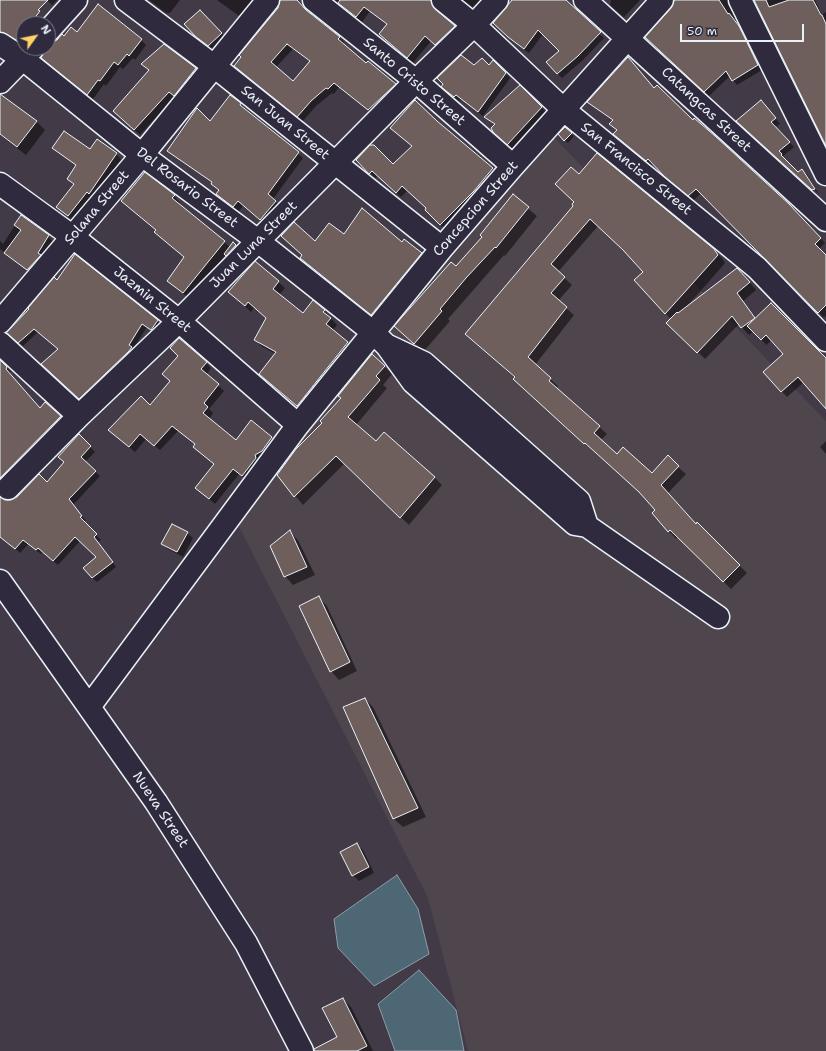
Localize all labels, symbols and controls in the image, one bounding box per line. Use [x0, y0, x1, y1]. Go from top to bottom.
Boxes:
north arrow [16, 16, 56, 56]
scale bar [682, 16, 806, 42]
text: N [37, 22, 54, 37]
text: 50 m [687, 23, 717, 39]
street label: Santo Cristo Street [359, 34, 469, 130]
street label: Catangcas Street [658, 64, 754, 156]
street label: San Juan Street [237, 82, 333, 164]
street label: San Francisco Street [577, 119, 695, 219]
street label: Del Rosario Street [133, 144, 241, 232]
street label: Concepcion Street [430, 158, 522, 260]
street label: Solana Street [61, 167, 133, 249]
street label: Juan Luna Street [207, 198, 301, 292]
street label: Jazmin Street [110, 264, 194, 336]
street label: Nueva Street [128, 769, 192, 851]

